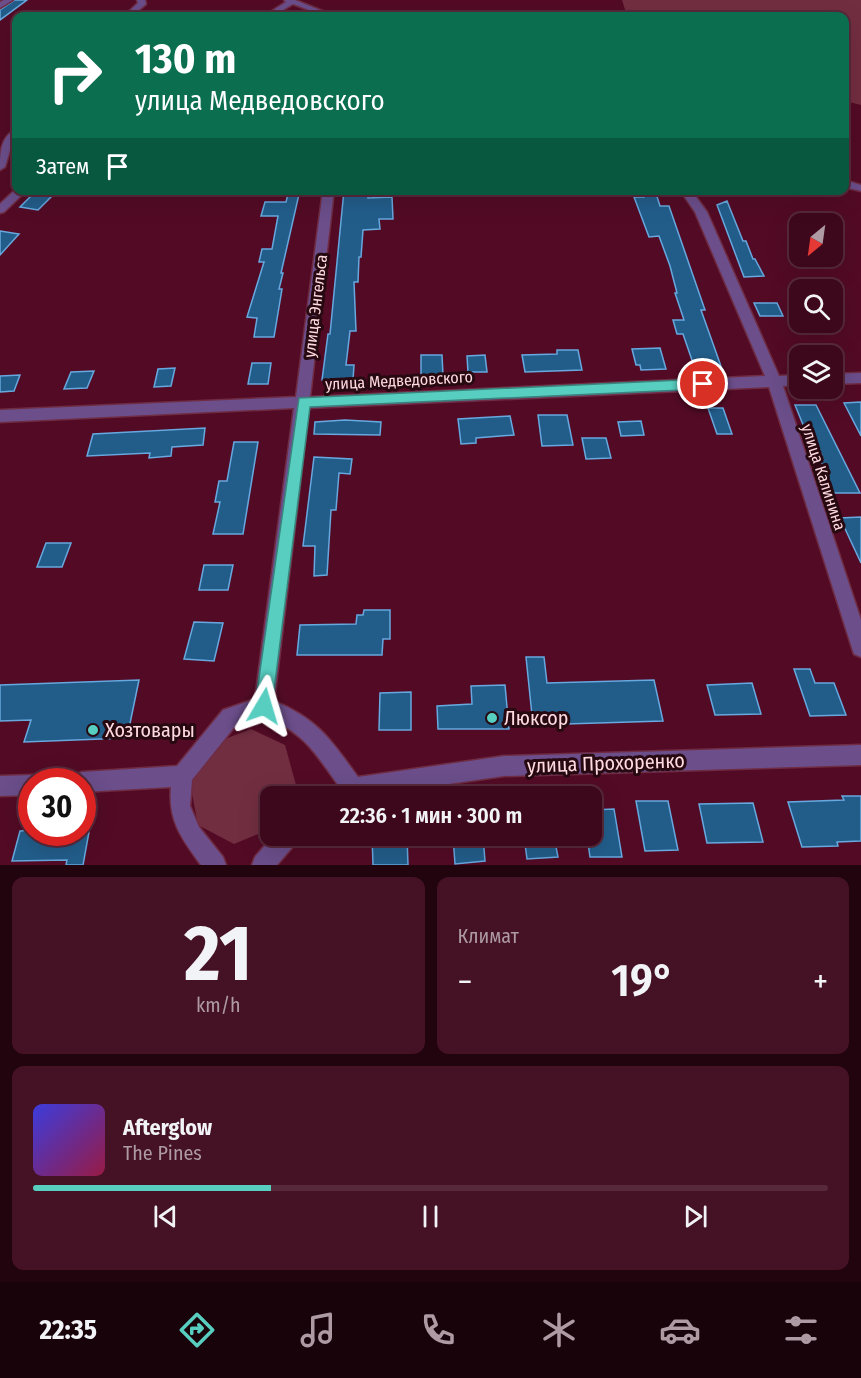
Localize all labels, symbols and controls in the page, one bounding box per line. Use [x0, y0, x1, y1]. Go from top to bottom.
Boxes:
text: 130 m [135, 34, 236, 84]
icon: right [36, 36, 114, 114]
text: улица Медведовского [135, 85, 385, 117]
icon: arrive [101, 150, 134, 183]
text: Затем [36, 153, 89, 180]
north arrow [789, 213, 843, 267]
map controls [789, 213, 843, 399]
street label: улица Энгельса [300, 253, 331, 359]
button: search [789, 279, 843, 333]
button: layers [789, 345, 843, 399]
pin [677, 358, 728, 409]
street label: улица Медведовского [325, 367, 473, 394]
icon: arrive [686, 367, 719, 400]
street label: улица Калинина [797, 422, 850, 533]
position arrow [232, 674, 296, 738]
place label: Люксор [504, 706, 568, 730]
marker: Люксор [485, 711, 499, 725]
place label: Хозтовары [105, 718, 195, 742]
marker: Хозтовары [86, 723, 100, 737]
street label: улица Прохоренко [527, 748, 685, 778]
speed limit sign: 30 [18, 768, 96, 846]
text: 22:36 · 1 мин · 300 m [340, 802, 522, 829]
text: 21 [184, 907, 252, 1001]
text: Климат [458, 924, 519, 948]
text: 19° [611, 954, 674, 1008]
text: − [458, 962, 472, 1002]
text: + [813, 962, 828, 1002]
text: km/h [196, 993, 241, 1017]
text: Afterglow [123, 1114, 212, 1141]
text: The Pines [123, 1141, 202, 1165]
icon: previous [149, 1200, 182, 1233]
icon: pause [414, 1200, 447, 1233]
icon: next [679, 1200, 712, 1233]
icon: directions [176, 1309, 218, 1351]
icon: music [297, 1309, 339, 1351]
icon: phone [417, 1309, 459, 1351]
icon: climate [538, 1309, 580, 1351]
icon: car [659, 1309, 701, 1351]
icon: filters [780, 1309, 822, 1351]
text: 22:35 [39, 1314, 97, 1346]

